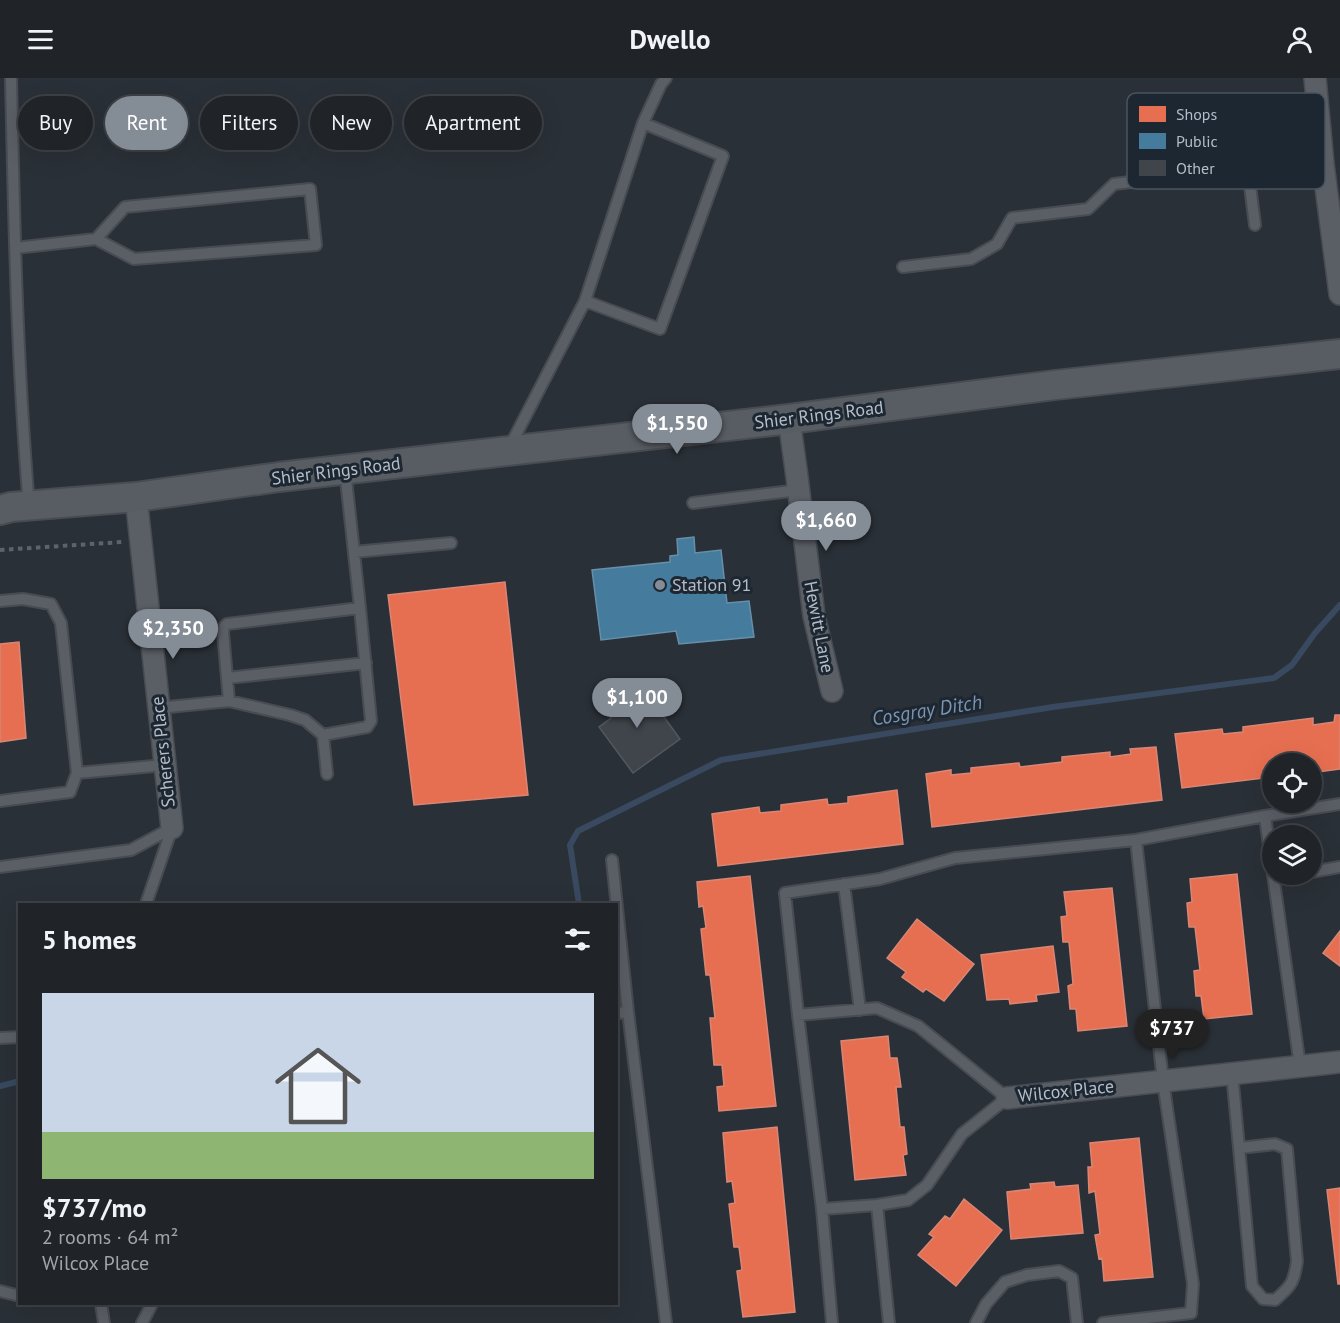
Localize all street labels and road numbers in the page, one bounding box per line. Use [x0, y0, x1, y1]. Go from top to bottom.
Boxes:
street label: Shier Rings Road [753, 395, 885, 434]
street label: Shier Rings Road [270, 451, 402, 490]
street label: Hewitt Lane [799, 579, 840, 675]
street label: Scherers Place [145, 695, 180, 809]
street label: Wilcox Place [1017, 1074, 1115, 1107]

